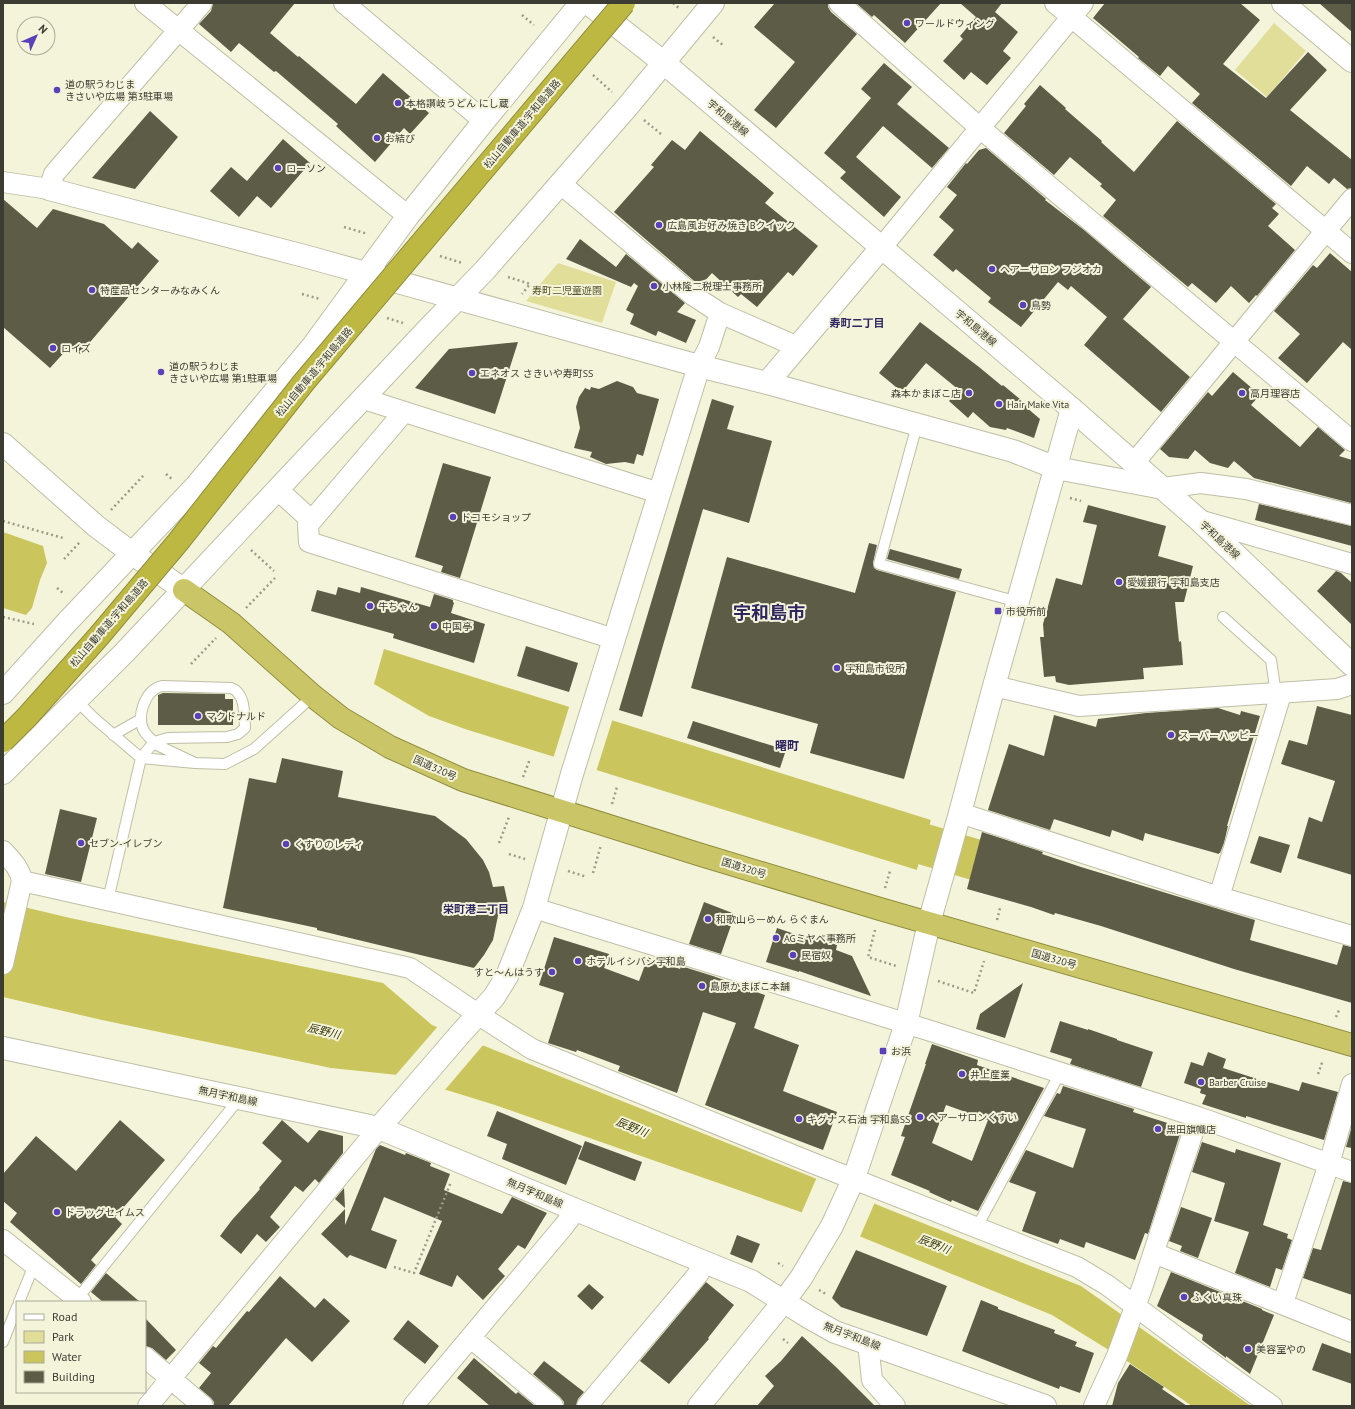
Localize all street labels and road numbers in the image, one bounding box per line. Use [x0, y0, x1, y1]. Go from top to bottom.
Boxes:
street label: 松山自動車道;宇和島道路 [481, 77, 563, 171]
street label: 宇和島港線 [705, 97, 751, 139]
street label: 宇和島港線 [953, 307, 999, 349]
street label: 松山自動車道;宇和島道路 [273, 325, 355, 419]
street label: 宇和島港線 [1197, 518, 1243, 562]
street label: 松山自動車道;宇和島道路 [67, 576, 151, 670]
street label: 国道320号 [411, 753, 459, 783]
street label: 国道320号 [720, 855, 768, 881]
street label: 国道320号 [1030, 946, 1078, 972]
street label: 無月宇和島線 [197, 1083, 259, 1109]
street label: 無月宇和島線 [505, 1175, 565, 1211]
street label: 無月宇和島線 [822, 1319, 882, 1353]

